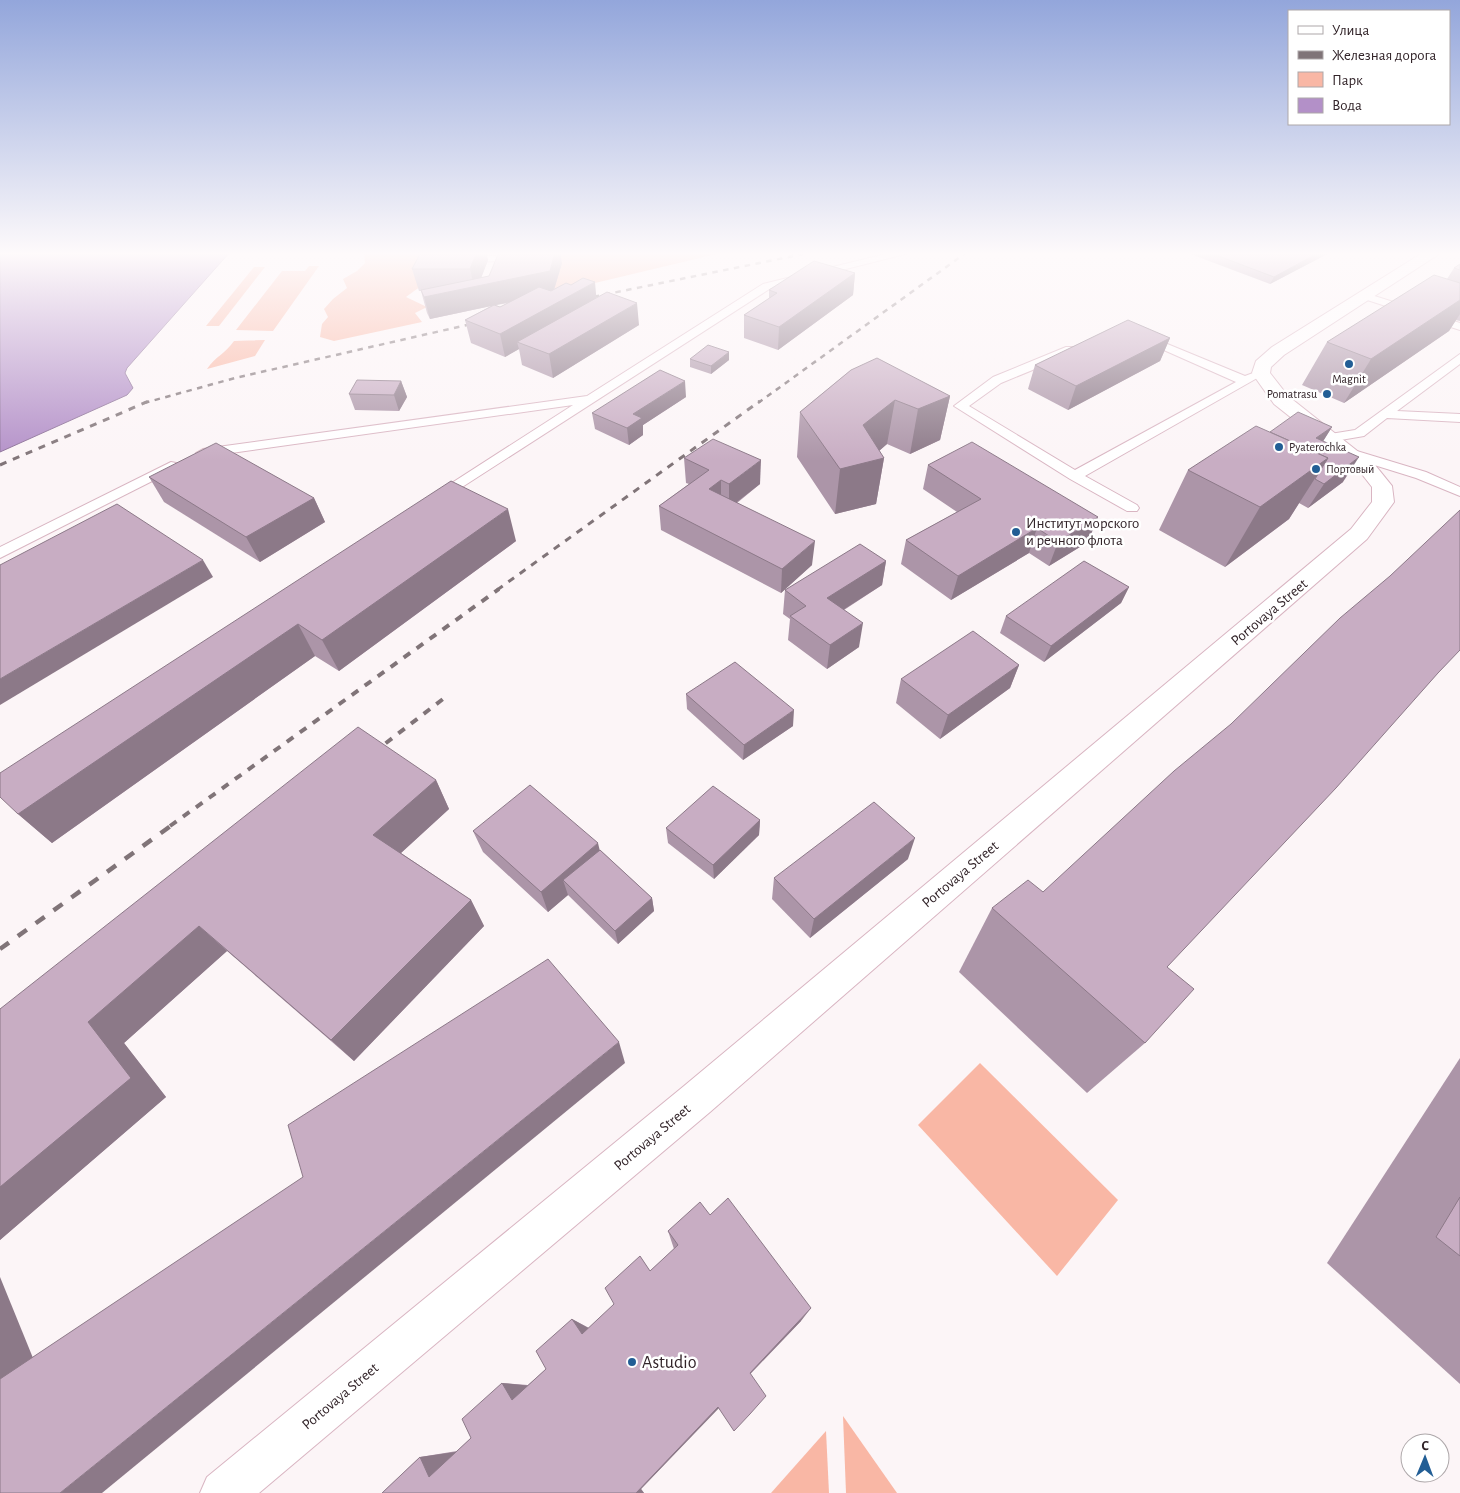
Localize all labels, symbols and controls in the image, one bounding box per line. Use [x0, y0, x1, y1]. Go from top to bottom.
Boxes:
legend [1288, 10, 1450, 125]
text: Улица [1332, 23, 1369, 38]
text: Железная дорога [1332, 48, 1437, 63]
text: Парк [1332, 73, 1363, 88]
text: Вода [1332, 98, 1362, 113]
marker: Magnit [1343, 358, 1355, 370]
place label: Magnit [1332, 373, 1366, 385]
place label: Pomatrasu [1267, 388, 1317, 400]
marker: Pomatrasu [1321, 388, 1333, 400]
marker: Pyaterochka [1273, 441, 1285, 453]
place label: Pyaterochka [1289, 441, 1347, 454]
marker: Портовый [1310, 463, 1322, 475]
place label: Портовый [1326, 463, 1374, 475]
place label: Институт морского и речного флота [1026, 516, 1139, 548]
marker: Институт морского и речного флота [1010, 526, 1022, 538]
street label: Portovaya Street [1228, 576, 1311, 649]
street label: Portovaya Street [919, 838, 1002, 911]
street label: Portovaya Street [611, 1101, 694, 1174]
place label: Astudio [642, 1354, 697, 1372]
marker: Astudio [626, 1356, 638, 1368]
street label: Portovaya Street [299, 1360, 382, 1433]
north arrow [1400, 1433, 1450, 1483]
text: С [1421, 1439, 1429, 1453]

